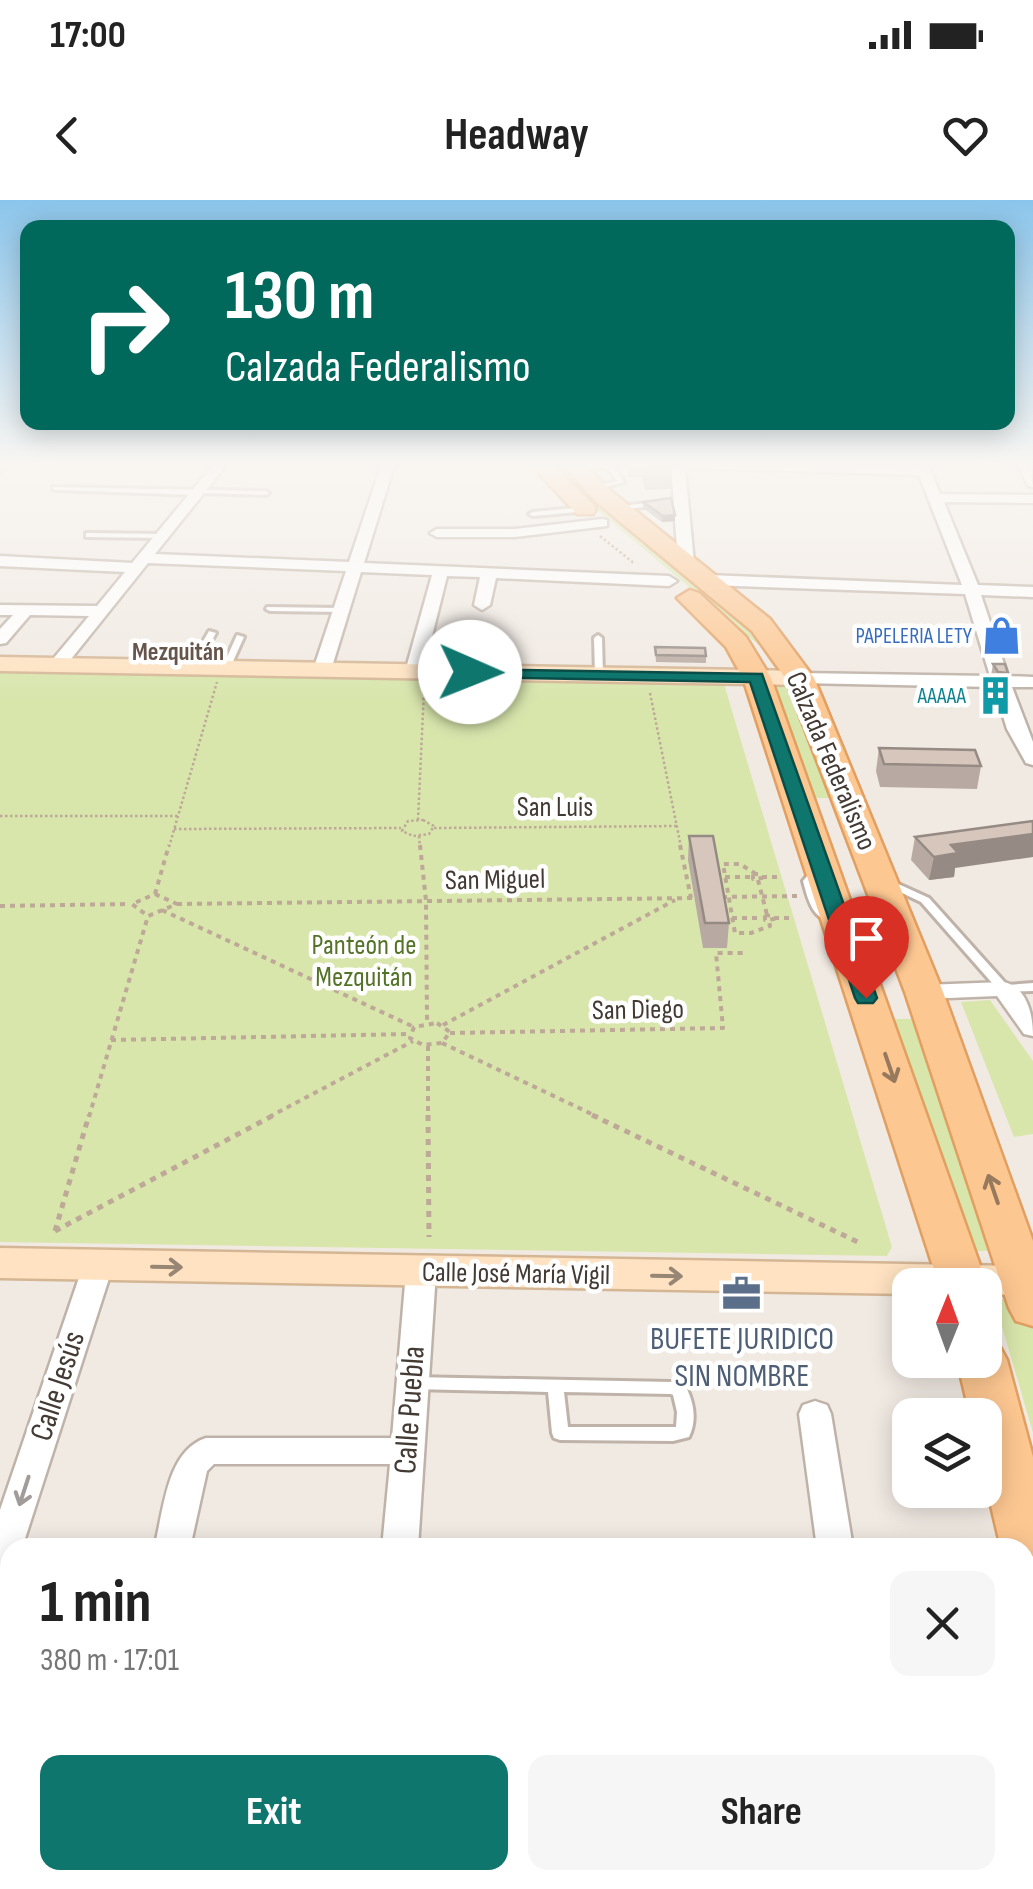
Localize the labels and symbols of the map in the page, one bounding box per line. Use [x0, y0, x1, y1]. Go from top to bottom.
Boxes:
shop icon: PAPELERIA LETY [981, 615, 1023, 657]
position arrow [418, 620, 522, 724]
place label: PAPELERIA LETY [855, 623, 972, 650]
district label: Mezquitán [132, 637, 224, 668]
street label: Calzada Federalismo [779, 667, 883, 855]
building icon: AAAAA [975, 675, 1017, 717]
place label: AAAAA [917, 683, 967, 710]
street label: San Luis [517, 791, 593, 824]
street label: San Miguel [445, 863, 545, 897]
pin [824, 896, 909, 999]
park label: Panteón de Mezquitán [312, 929, 416, 994]
street label: San Diego [592, 993, 684, 1027]
one-way arrow [882, 1052, 900, 1083]
one-way arrow [983, 1175, 1001, 1206]
street label: Calle José María Vigil [422, 1256, 610, 1292]
one-way arrow [151, 1258, 183, 1277]
one-way arrow [651, 1266, 683, 1285]
north arrow [892, 1268, 1002, 1378]
office icon: BUFETE JURIDICO SIN NOMBRE [721, 1273, 763, 1315]
place label: BUFETE JURIDICO SIN NOMBRE [650, 1320, 834, 1396]
street label: Calle Jesús [22, 1326, 94, 1446]
street label: Calle Puebla [386, 1345, 434, 1475]
one-way arrow [13, 1475, 31, 1507]

